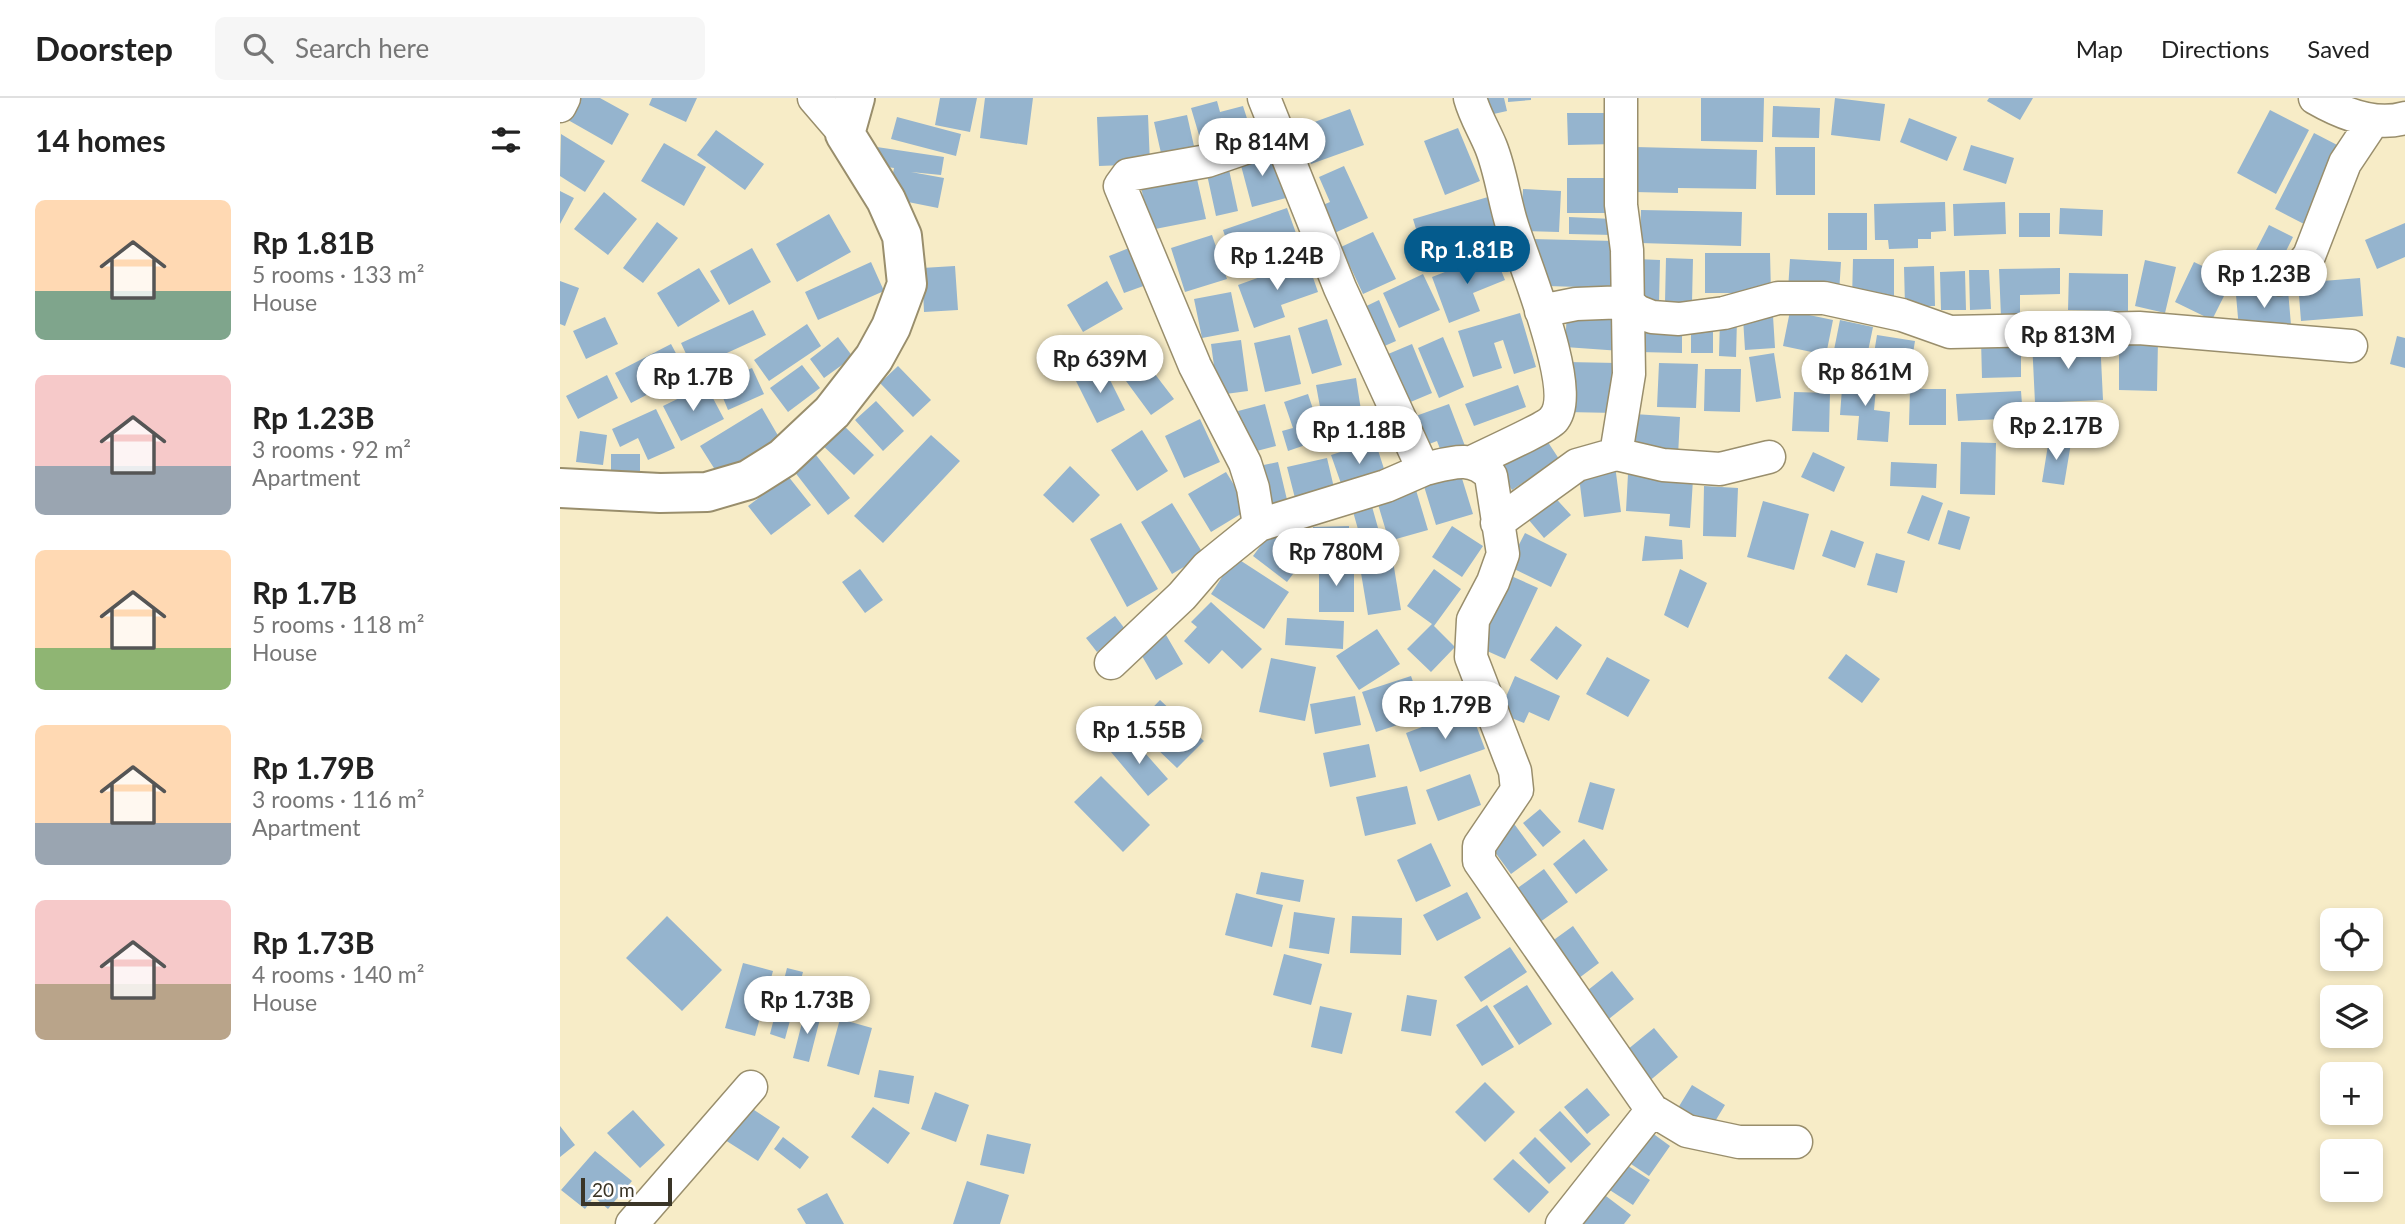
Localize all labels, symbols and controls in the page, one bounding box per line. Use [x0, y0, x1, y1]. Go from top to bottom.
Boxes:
search box [215, 17, 705, 80]
text: Doorstep [35, 28, 173, 68]
icon: search [239, 29, 277, 67]
text: Search here [295, 32, 429, 64]
text: Map [2076, 34, 2123, 63]
text: Directions [2161, 34, 2269, 63]
text: Saved [2307, 34, 2370, 63]
pin: Rp 814M [1197, 118, 1327, 178]
icon: filters [487, 121, 525, 159]
text: 14 homes [35, 122, 166, 158]
text: Rp 814M [1214, 127, 1310, 155]
text: Rp 1.81B [252, 224, 375, 260]
pin: Rp 1.81B [1395, 226, 1539, 286]
icon: home [91, 228, 175, 312]
pin: Rp 1.24B [1205, 232, 1349, 292]
text: Rp 1.81B [1420, 235, 1514, 263]
text: Rp 1.24B [1230, 241, 1324, 269]
pin: Rp 1.23B [2192, 250, 2336, 310]
text: Rp 1.23B [2217, 259, 2311, 287]
text: 5 rooms · 133 m² [252, 260, 424, 288]
text: House [252, 288, 317, 316]
pin: Rp 813M [2003, 312, 2133, 371]
text: Rp 813M [2020, 320, 2116, 348]
pin: Rp 639M [1035, 336, 1165, 395]
text: Rp 639M [1052, 344, 1148, 372]
pin: Rp 861M [1800, 348, 1930, 408]
pin: Rp 1.7B [628, 354, 758, 413]
text: Rp 861M [1817, 357, 1913, 385]
text: Rp 1.7B [653, 362, 733, 390]
text: Rp 1.23B [252, 399, 375, 435]
pin: Rp 2.17B [1984, 402, 2128, 462]
icon: home [91, 403, 175, 487]
pin: Rp 1.18B [1287, 406, 1431, 466]
text: Rp 2.17B [2009, 411, 2103, 439]
text: Rp 1.18B [1312, 415, 1406, 443]
text: 3 rooms · 92 m² [252, 435, 411, 463]
text: Apartment [252, 463, 360, 491]
pin: Rp 780M [1271, 528, 1401, 588]
text: Rp 780M [1288, 537, 1384, 565]
text: Rp 1.7B [252, 574, 357, 610]
icon: home [91, 578, 175, 662]
text: 5 rooms · 118 m² [252, 610, 424, 638]
text: House [252, 638, 317, 666]
pin: Rp 1.79B [1373, 682, 1517, 741]
text: Rp 1.79B [1398, 690, 1492, 718]
pin: Rp 1.55B [1067, 706, 1211, 766]
text: Rp 1.55B [1092, 715, 1186, 743]
text: Rp 1.79B [252, 749, 375, 785]
icon: home [91, 753, 175, 837]
text: 3 rooms · 116 m² [252, 785, 424, 813]
text: Apartment [252, 813, 360, 841]
map controls [2320, 908, 2383, 1202]
button: locate [2320, 908, 2383, 971]
text: Rp 1.73B [252, 924, 375, 960]
icon: home [91, 928, 175, 1012]
text: 4 rooms · 140 m² [252, 960, 424, 988]
pin: Rp 1.73B [735, 976, 879, 1036]
text: Rp 1.73B [760, 985, 854, 1013]
button: layers [2320, 985, 2383, 1048]
text: House [252, 988, 317, 1016]
button: + [2320, 1062, 2383, 1125]
button: − [2320, 1139, 2383, 1202]
scale bar [581, 1175, 672, 1207]
text: 20 m [592, 1178, 635, 1201]

